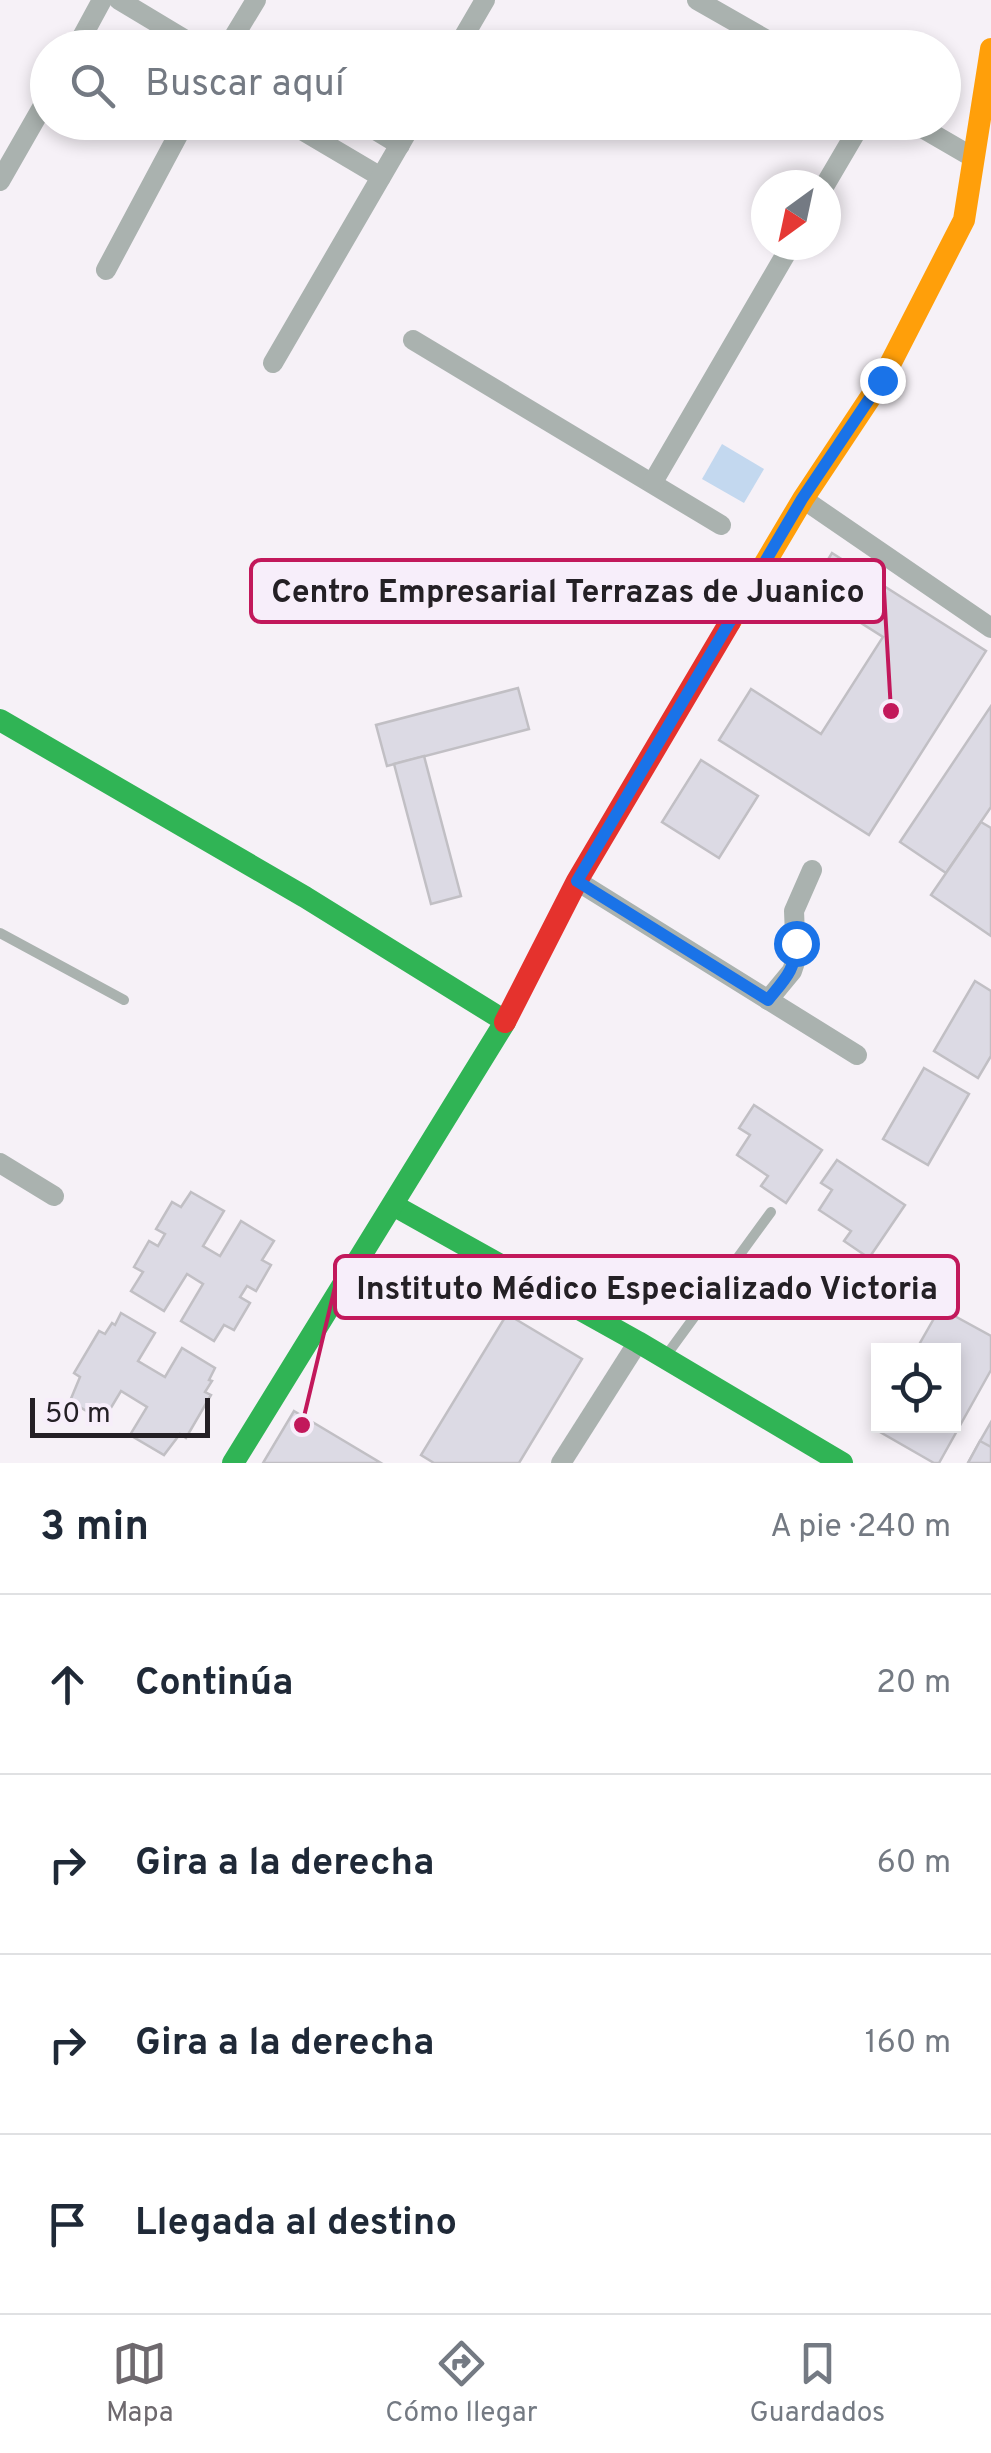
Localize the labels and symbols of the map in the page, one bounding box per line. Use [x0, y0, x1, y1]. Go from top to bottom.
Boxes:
north arrow [751, 170, 841, 260]
route end [860, 358, 906, 404]
callout: Centro Empresarial Terrazas de Juanico [251, 560, 884, 622]
text: Centro Empresarial Terrazas de Juanico [271, 574, 865, 614]
route start [774, 921, 820, 967]
callout: Instituto Médico Especializado Victoria [335, 1256, 958, 1318]
text: Instituto Médico Especializado Victoria [356, 1271, 938, 1311]
scale bar [30, 1393, 210, 1438]

